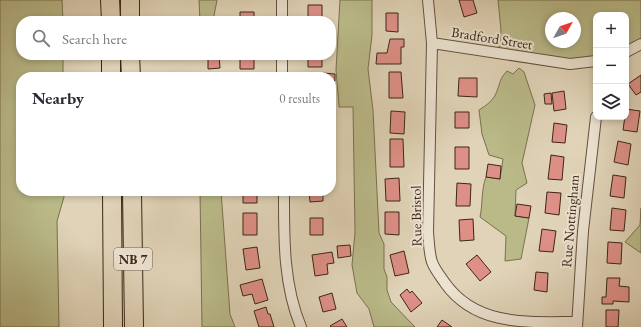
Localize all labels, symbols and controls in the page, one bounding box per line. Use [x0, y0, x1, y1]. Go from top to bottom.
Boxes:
north arrow [545, 12, 581, 48]
map controls [593, 12, 629, 120]
button: + [593, 12, 629, 48]
search box [16, 16, 336, 60]
street label: Bradford Street [450, 23, 534, 53]
icon: search [30, 27, 52, 49]
text: Search here [62, 29, 127, 48]
button: − [593, 48, 629, 84]
button: layers [593, 84, 629, 120]
text: Nearby [32, 87, 84, 109]
text: 0 results [279, 90, 320, 107]
street label: Rue Nottingham [557, 174, 583, 268]
street label: Rue Bristol [406, 185, 426, 247]
road number: NB 7 [114, 248, 152, 270]

